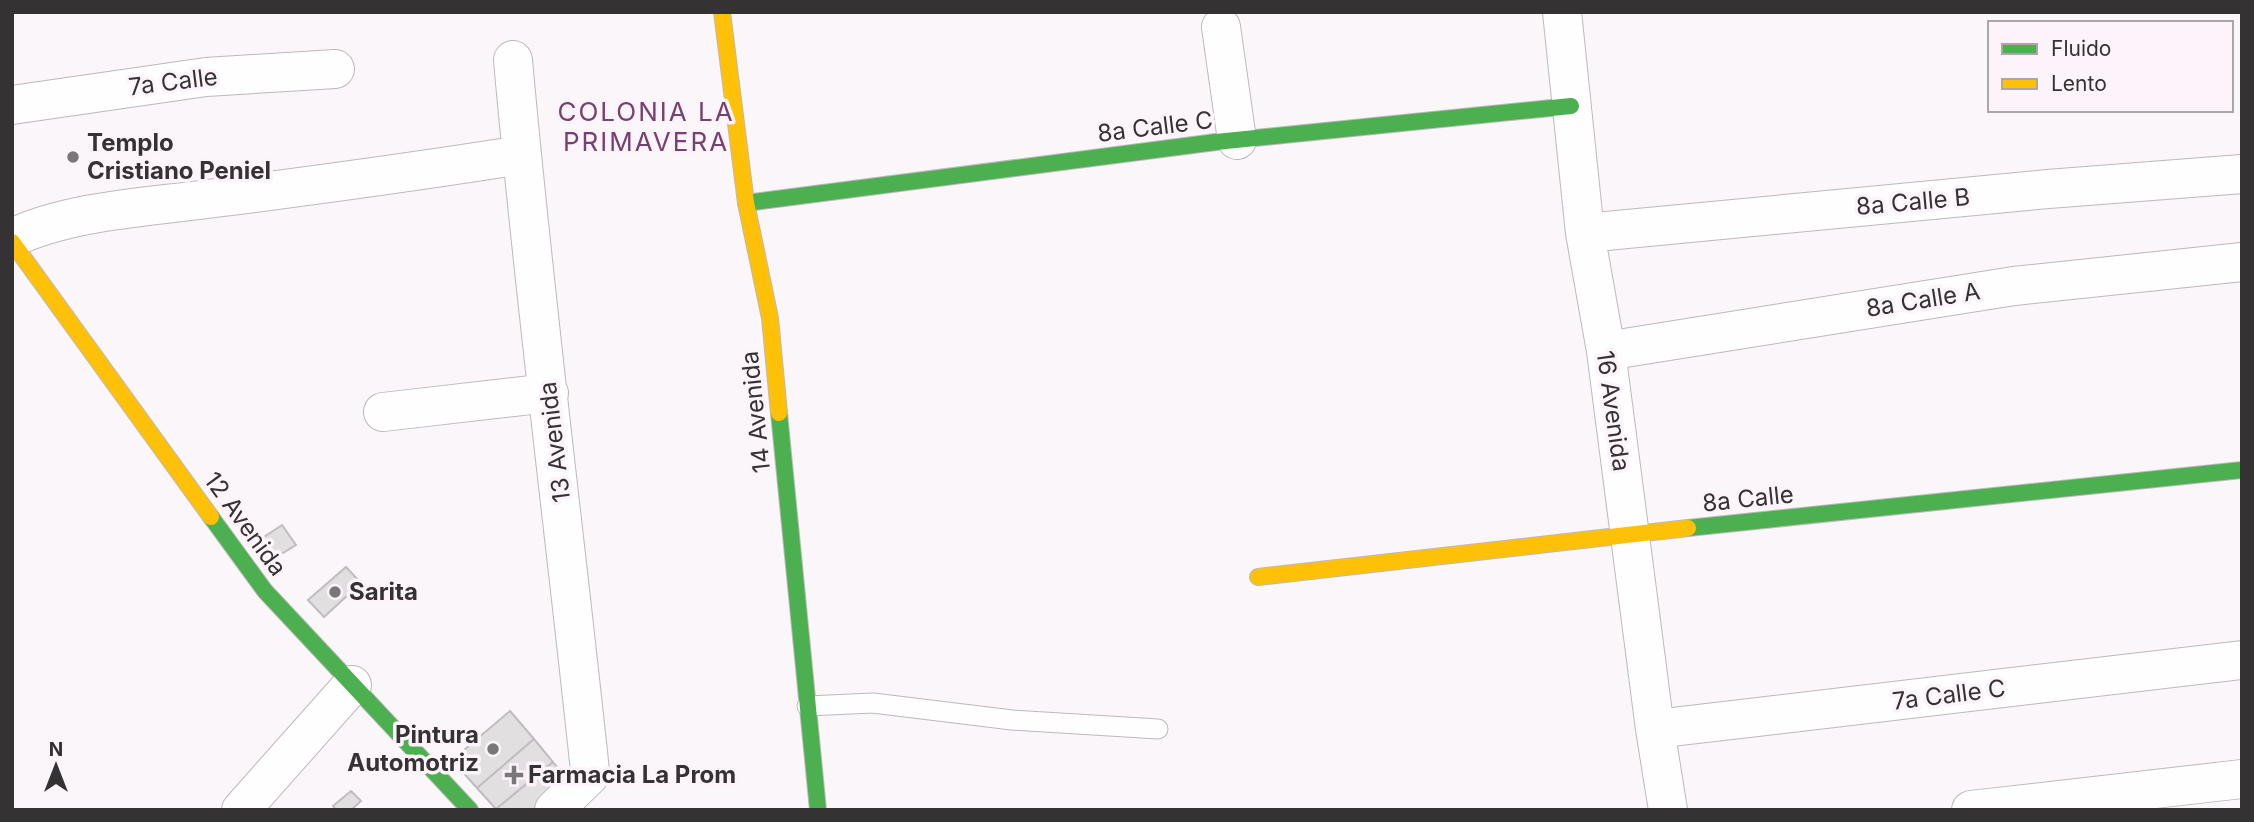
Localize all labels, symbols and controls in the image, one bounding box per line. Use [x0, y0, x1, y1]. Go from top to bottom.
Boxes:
legend [1988, 21, 2233, 112]
text: Fluido [2051, 36, 2111, 61]
street label: 7a Calle [127, 62, 219, 101]
text: Lento [2051, 71, 2107, 96]
district label: COLONIA LA PRIMAVERA [557, 96, 735, 157]
street label: 8a Calle C [1096, 105, 1214, 148]
place label: Templo Cristiano Peniel [87, 128, 271, 185]
marker: Templo Cristiano Peniel [65, 149, 81, 165]
street label: 8a Calle B [1855, 182, 1971, 221]
street label: 8a Calle A [1864, 276, 1982, 323]
street label: 16 Avenida [1591, 349, 1636, 473]
street label: 14 Avenida [735, 350, 776, 474]
street label: 13 Avenida [533, 380, 576, 504]
street label: 12 Avenida [198, 466, 293, 581]
street label: 8a Calle [1701, 479, 1795, 518]
place label: Sarita [349, 577, 418, 606]
marker: Sarita [327, 584, 343, 600]
street label: 7a Calle C [1891, 673, 2007, 716]
place label: Pintura Automotriz [347, 720, 479, 777]
north arrow [21, 731, 91, 801]
text: N [49, 738, 63, 761]
marker: Pintura Automotriz [485, 741, 501, 757]
place label: Farmacia La Prom [528, 760, 736, 789]
marker: Farmacia La Prom [506, 767, 522, 783]

